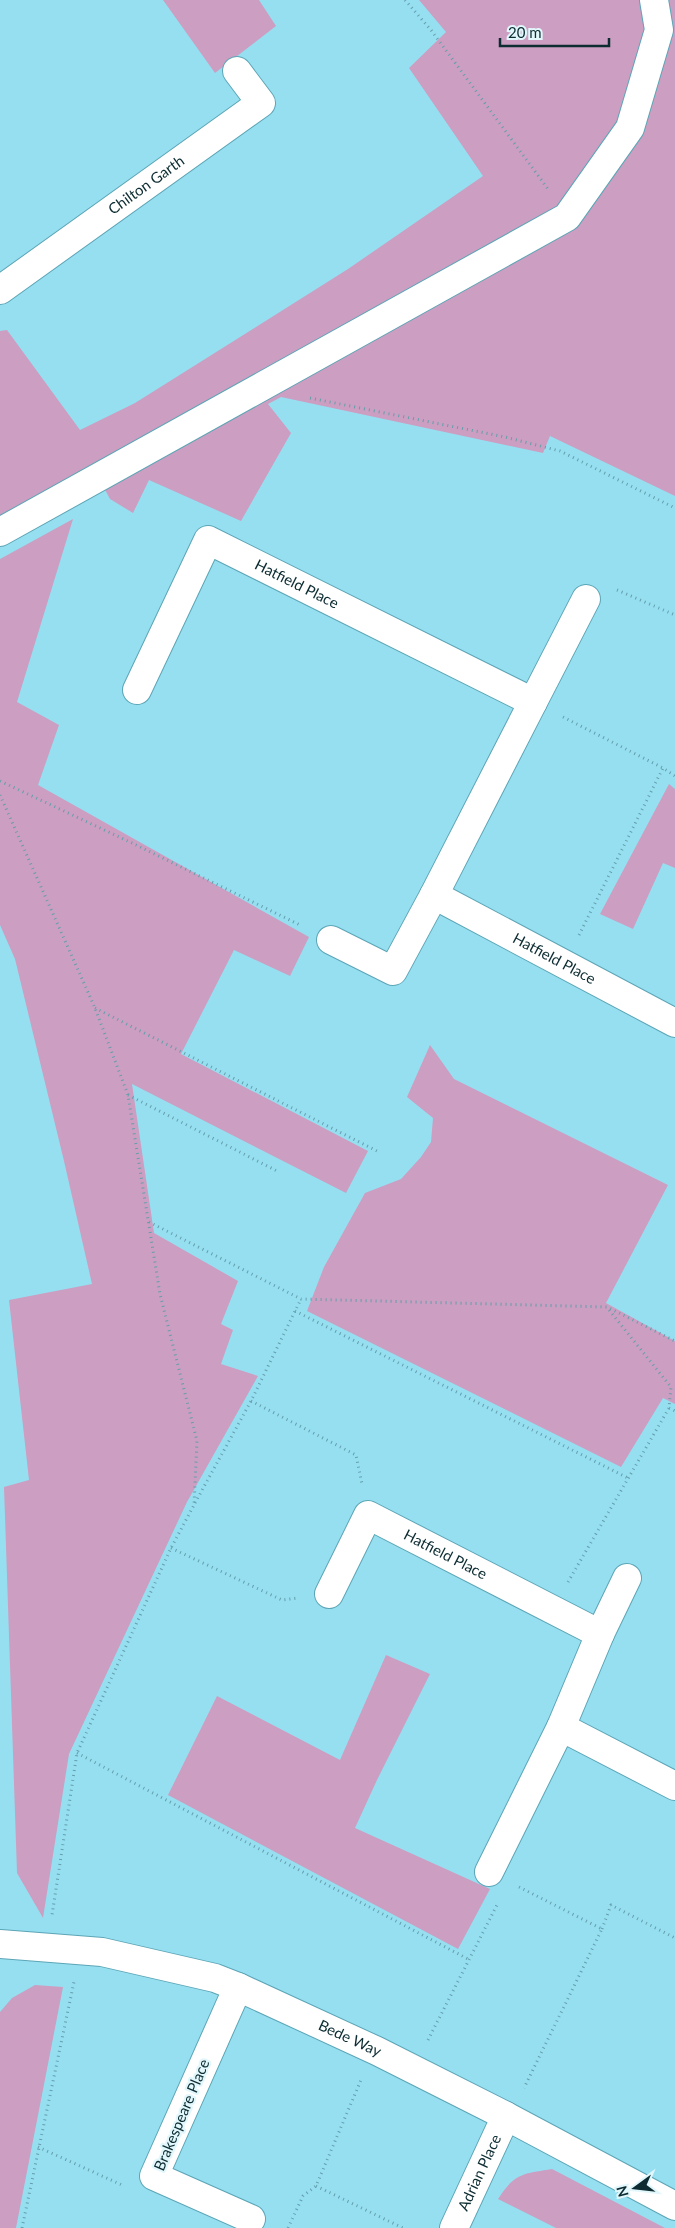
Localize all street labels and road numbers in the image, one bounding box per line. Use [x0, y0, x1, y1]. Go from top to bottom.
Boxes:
street label: Chilton Garth [104, 151, 187, 218]
street label: Hatfield Place [252, 555, 342, 612]
street label: Hatfield Place [510, 929, 599, 987]
street label: Hatfield Place [401, 1525, 491, 1583]
street label: Bede Way [316, 2015, 385, 2060]
street label: Brakespeare Place [149, 2056, 213, 2173]
street label: Adrian Place [453, 2131, 504, 2213]

